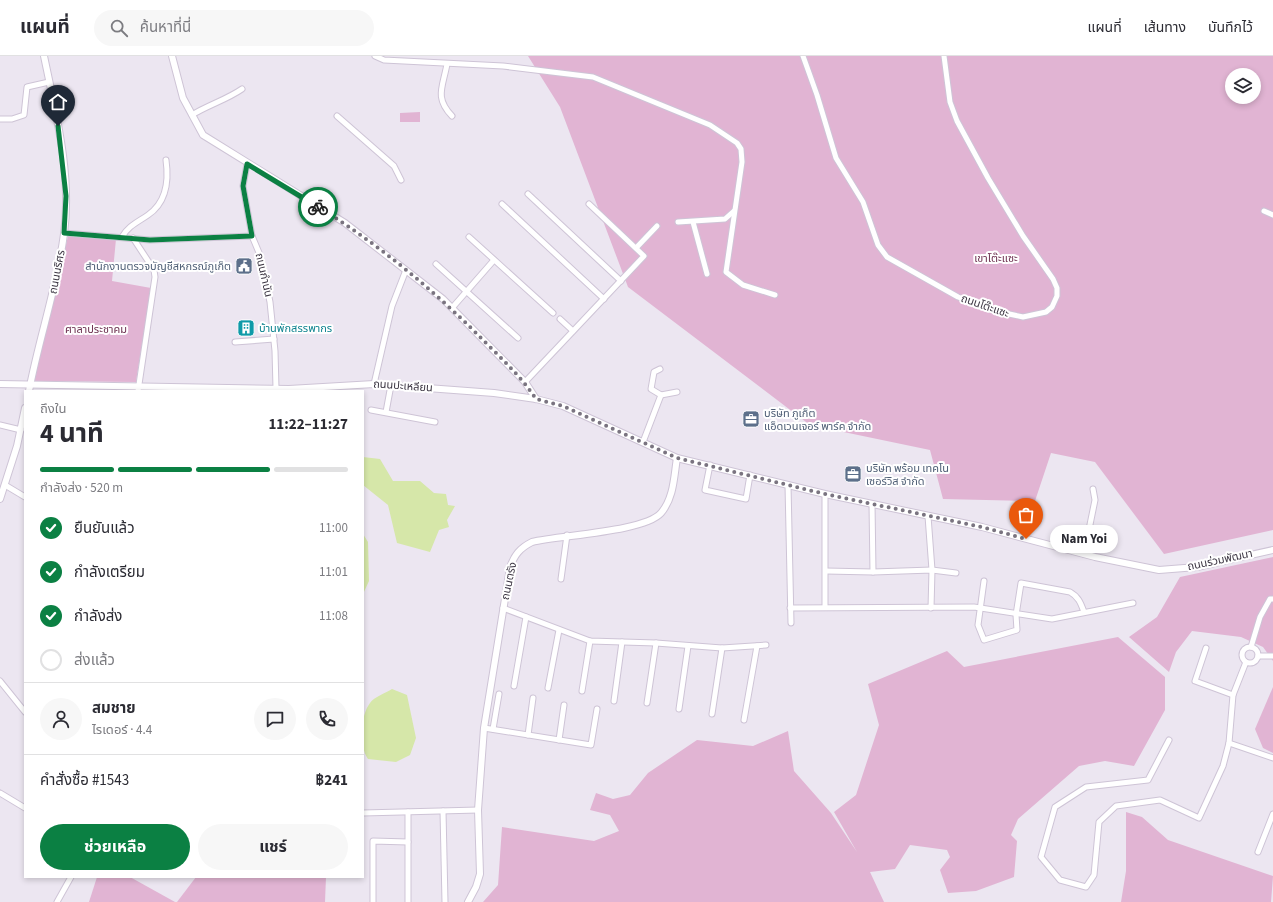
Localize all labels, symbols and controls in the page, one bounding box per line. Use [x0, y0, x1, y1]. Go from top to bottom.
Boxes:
search box [94, 10, 374, 46]
text: แผนที่ [20, 14, 70, 41]
icon: search [108, 17, 130, 39]
text: ค้นหาที่นี่ [140, 17, 191, 38]
text: แผนที่ [1088, 18, 1122, 38]
text: เส้นทาง [1144, 18, 1186, 38]
text: บันทึกไว้ [1208, 18, 1253, 38]
map controls [1225, 68, 1261, 104]
button: layers [1225, 68, 1261, 104]
pin [41, 85, 75, 126]
icon: home [47, 91, 69, 113]
courier [298, 187, 338, 227]
icon: bike [307, 196, 329, 218]
street label: ถนนนริศร [45, 249, 69, 295]
park label: เขาโต๊ะแซะ [974, 251, 1018, 266]
street label: ถนนกำนัน [252, 252, 276, 298]
public building icon: สำนักงานตรวจบัญชีสหกรณ์ภูเก็ต [234, 256, 254, 276]
place label: สำนักงานตรวจบัญชีสหกรณ์ภูเก็ต [85, 259, 231, 274]
street label: ถนนโต๊ะแซะ [959, 291, 1011, 321]
building icon: บ้านพักสรรพากร [236, 318, 256, 338]
place label: บ้านพักสรรพากร [259, 321, 332, 336]
park label: ศาลาประชาคม [65, 322, 127, 337]
street label: ถนนปะเหลียน [373, 376, 433, 396]
text: ถึงใน [40, 400, 66, 418]
place label: บริษัท ภูเก็ต แอ็ดเวนเจอร์ พาร์ค จำกัด [764, 406, 871, 434]
office icon: บริษัท ภูเก็ต แอ็ดเวนเจอร์ พาร์ค จำกัด [741, 409, 761, 429]
text: 11:22–11:27 [268, 414, 348, 435]
text: 4 นาที [40, 415, 104, 452]
place label: บริษัท พร้อม เทคโน เซอร์วิส จำกัด [866, 461, 949, 489]
office icon: บริษัท พร้อม เทคโน เซอร์วิส จำกัด [843, 464, 863, 484]
text: กำลังส่ง · 520 m [40, 479, 123, 497]
pin [1009, 498, 1043, 539]
icon: bag [1015, 504, 1037, 526]
icon: check [40, 517, 62, 539]
text: ยืนยันแล้ว [74, 518, 135, 539]
text: 11:00 [319, 519, 348, 537]
callout: Nam Yoi [1050, 525, 1118, 553]
text: Nam Yoi [1061, 530, 1107, 548]
street label: ถนนร่วมพัฒนา [1186, 546, 1254, 574]
icon: check [40, 561, 62, 583]
street label: ถนนตรัง [498, 561, 520, 601]
text: กำลังเตรียม [74, 562, 145, 583]
text: 11:01 [319, 563, 348, 581]
icon: check [40, 605, 62, 627]
text: กำลังส่ง [74, 606, 122, 627]
text: 11:08 [319, 607, 348, 625]
text: ส่งแล้ว [74, 650, 115, 671]
button: person [40, 698, 82, 740]
text: สมชาย [92, 698, 136, 719]
button: chat [254, 698, 296, 740]
button: phone [306, 698, 348, 740]
text: ไรเดอร์ · 4.4 [92, 721, 152, 739]
text: คำสั่งซื้อ #1543 [40, 770, 129, 791]
text: ฿241 [316, 770, 348, 791]
button: ช่วยเหลือ [40, 824, 190, 870]
button: แชร์ [198, 824, 348, 870]

